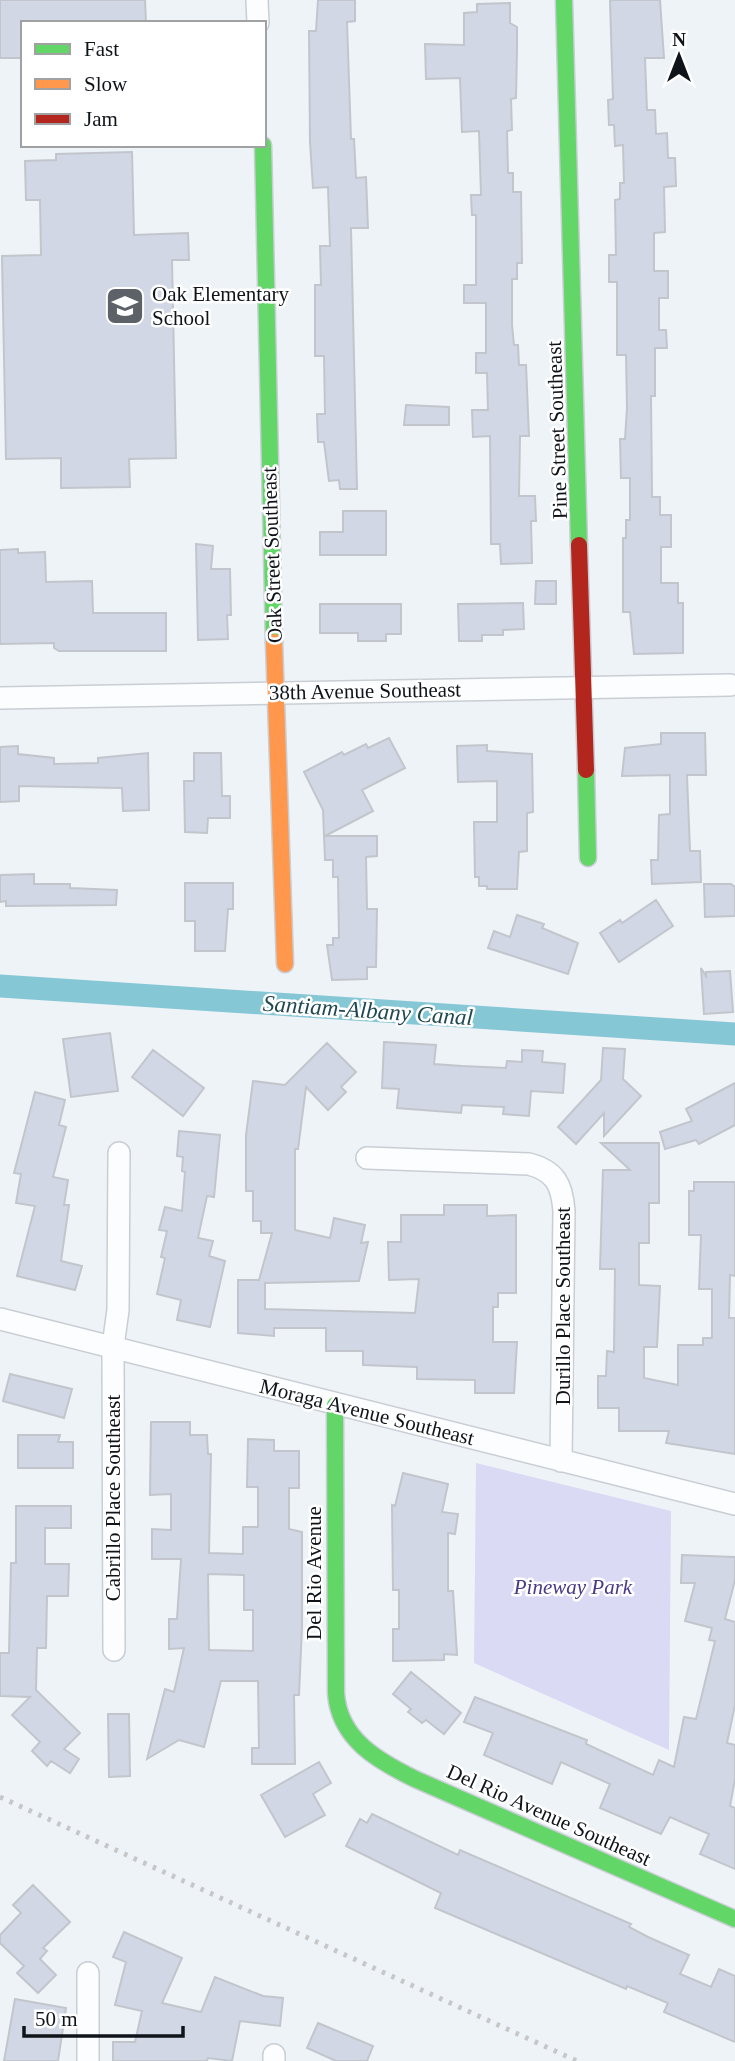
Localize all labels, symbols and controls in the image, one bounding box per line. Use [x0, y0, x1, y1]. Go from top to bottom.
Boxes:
legend [21, 21, 266, 147]
north arrow [644, 21, 714, 91]
text: N [672, 29, 686, 50]
text: Fast [84, 37, 119, 61]
text: Slow [84, 72, 128, 96]
text: Jam [84, 107, 118, 131]
place label: Oak Elementary School [152, 282, 290, 330]
school or university icon: Oak Elementary School [104, 285, 146, 327]
street label: Pine Street Southeast [542, 340, 572, 520]
street label: Oak Street Southeast [257, 466, 287, 643]
street label: 38th Avenue Southeast [269, 677, 461, 705]
water label: Santiam-Albany Canal [262, 991, 474, 1030]
street label: Durillo Place Southeast [551, 1207, 575, 1405]
street label: Moraga Avenue Southeast [257, 1374, 477, 1450]
street label: Cabrillo Place Southeast [101, 1395, 125, 1601]
street label: Del Rio Avenue [302, 1506, 326, 1640]
park label: Pineway Park [513, 1575, 633, 1599]
street label: Del Rio Avenue Southeast [443, 1759, 655, 1871]
scale bar [24, 1994, 184, 2038]
text: 50 m [35, 2007, 78, 2031]

